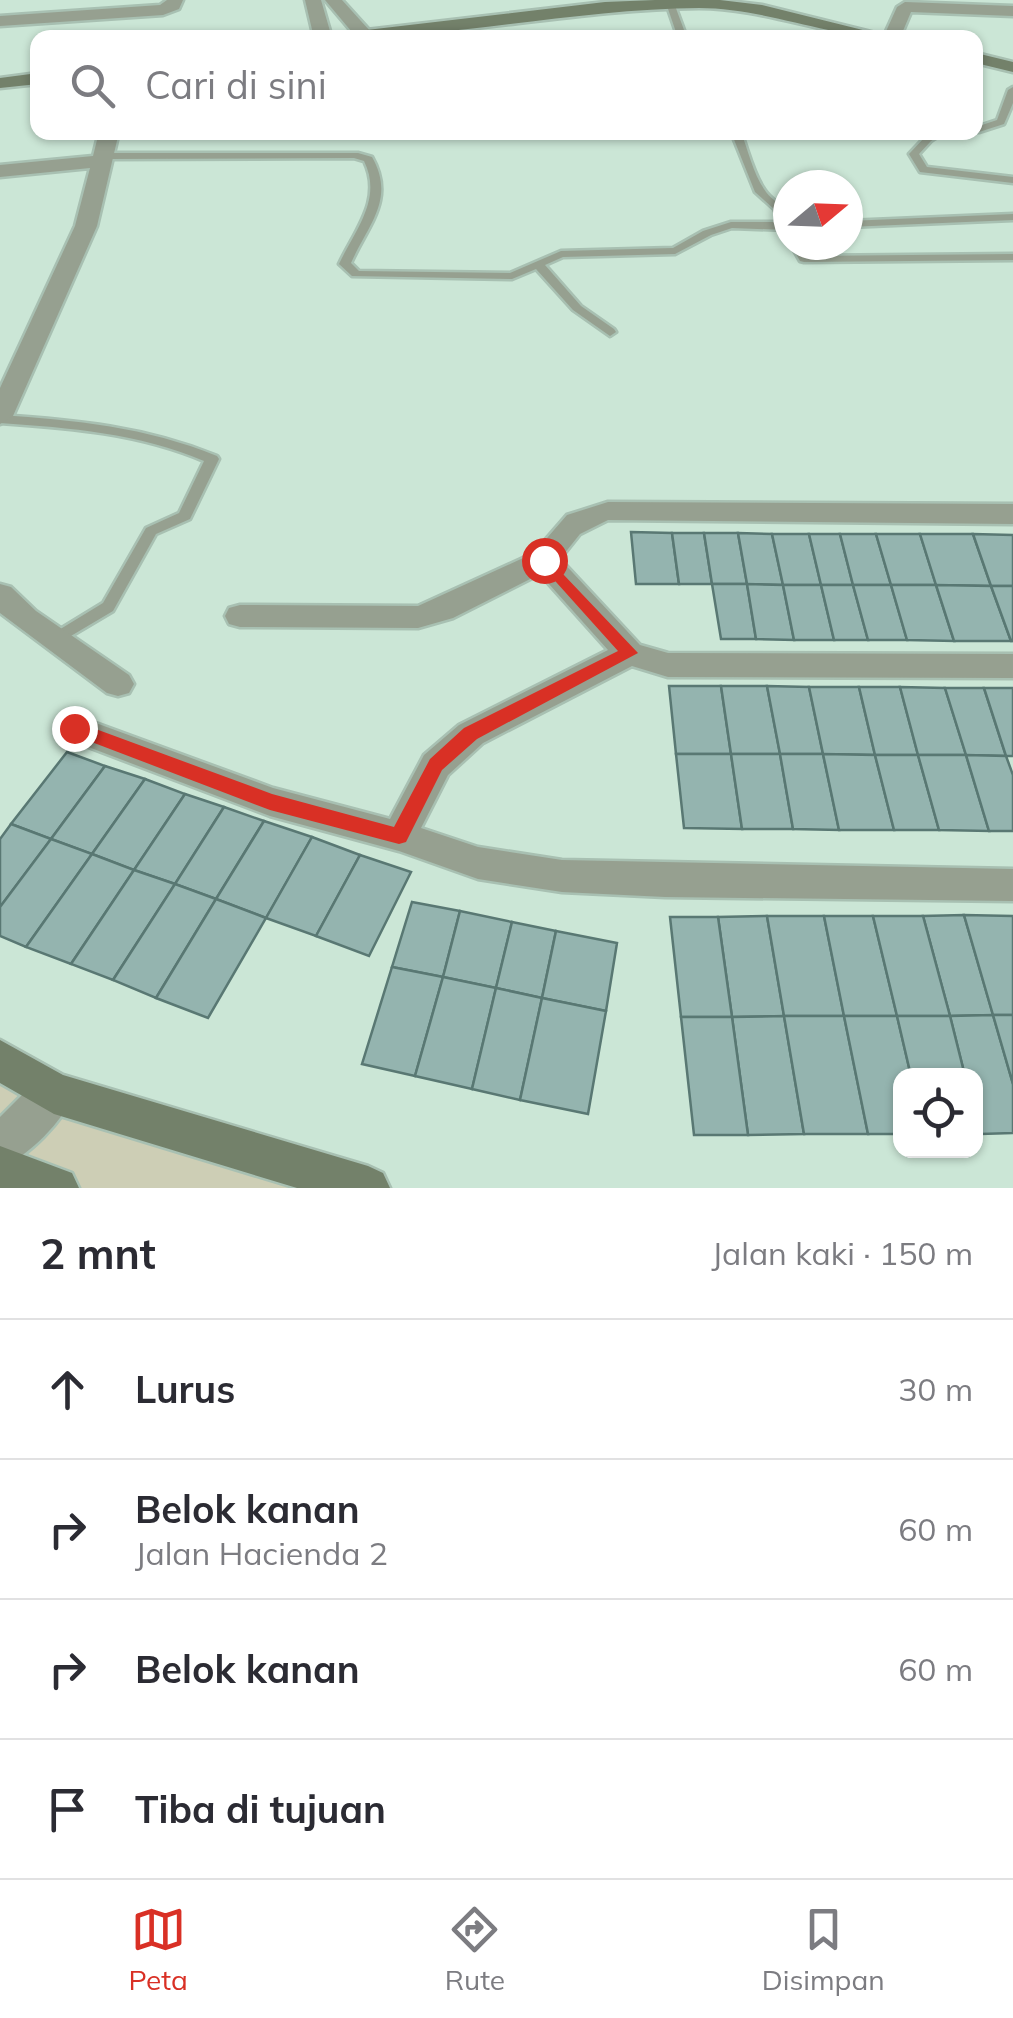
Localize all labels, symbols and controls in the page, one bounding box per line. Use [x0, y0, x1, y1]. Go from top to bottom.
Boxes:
search box [30, 30, 983, 140]
icon: search [65, 58, 120, 113]
text: Cari di sini [145, 61, 327, 109]
north arrow [773, 170, 863, 260]
route start [522, 538, 568, 584]
route end [52, 706, 98, 752]
map controls [893, 1068, 983, 1158]
button: locate [893, 1068, 983, 1158]
text: 2 mnt [40, 1227, 156, 1280]
text: Jalan kaki · 150 m [712, 1233, 973, 1273]
icon: ahead [40, 1362, 95, 1417]
text: Lurus [135, 1365, 235, 1413]
text: 30 m [898, 1369, 973, 1409]
text: Belok kanan [135, 1485, 360, 1533]
icon: right [40, 1502, 95, 1557]
text: 60 m [898, 1509, 973, 1549]
text: Jalan Hacienda 2 [135, 1533, 388, 1573]
icon: right [40, 1642, 95, 1697]
text: Belok kanan [135, 1645, 360, 1693]
text: 60 m [898, 1649, 973, 1689]
icon: arrive [40, 1782, 95, 1837]
text: Tiba di tujuan [135, 1785, 386, 1833]
tab: Peta [128, 1902, 188, 1997]
tab: Rute [445, 1902, 505, 1997]
tab: Disimpan [762, 1902, 885, 1997]

